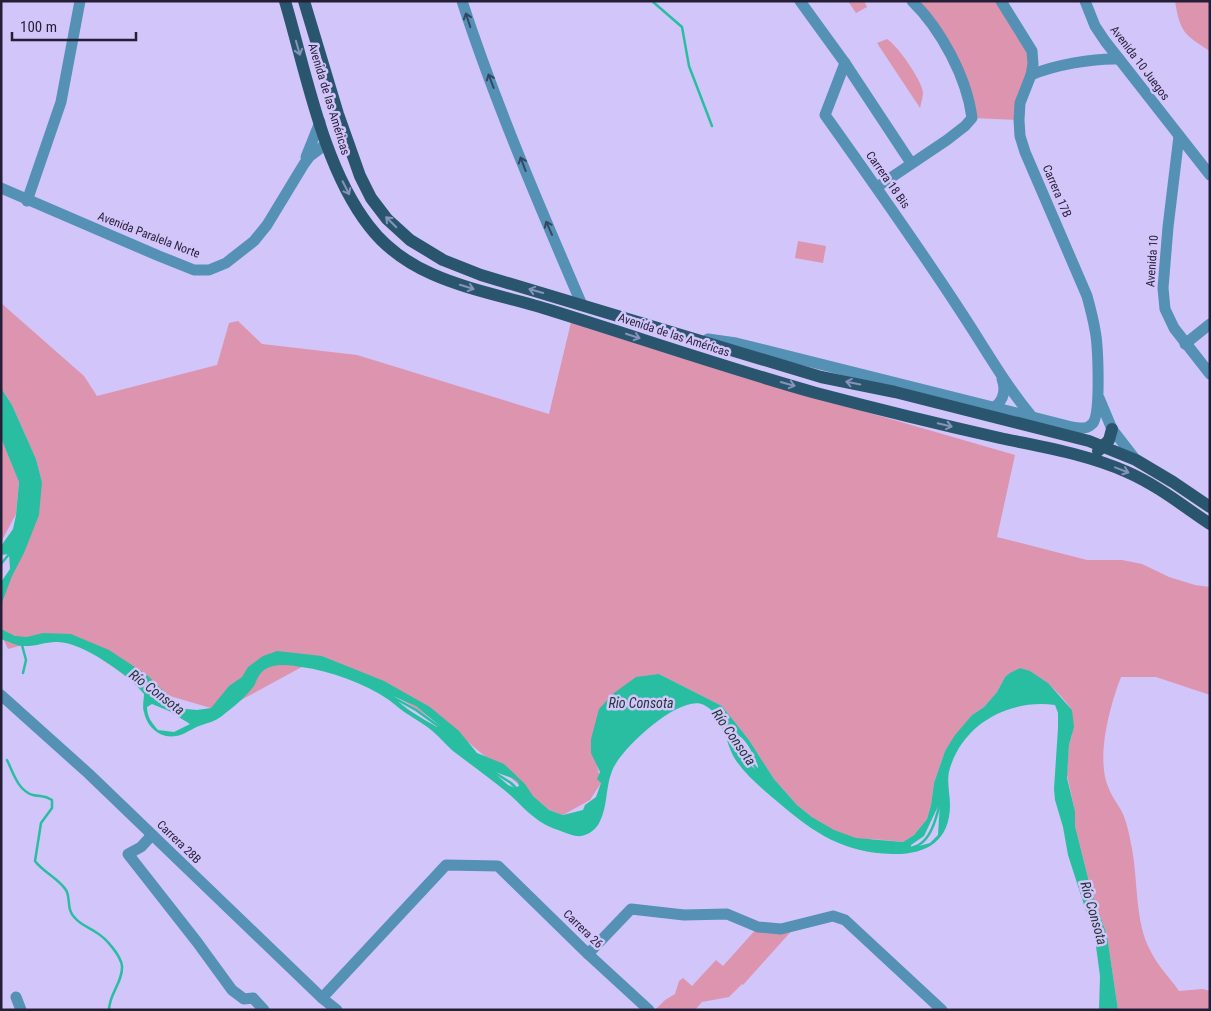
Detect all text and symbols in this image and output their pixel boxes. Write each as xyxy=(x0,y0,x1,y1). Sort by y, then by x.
scale bar xyxy=(12,10,136,42)
one-way arrow xyxy=(463,13,472,28)
text: 100 m xyxy=(20,18,57,36)
street label: Avenida 10 Juegos xyxy=(1107,23,1173,103)
one-way arrow xyxy=(294,40,304,56)
street label: Avenida de las Américas xyxy=(305,41,353,157)
one-way arrow xyxy=(485,74,495,89)
street label: Carrera 18 Bis xyxy=(863,149,913,211)
one-way arrow xyxy=(518,157,527,172)
street label: Carrera 17B xyxy=(1040,163,1074,219)
one-way arrow xyxy=(342,180,351,195)
street label: Avenida Paralela Norte xyxy=(96,209,202,261)
one-way arrow xyxy=(385,216,397,228)
one-way arrow xyxy=(543,221,553,236)
street label: Avenida 10 xyxy=(1143,234,1161,288)
one-way arrow xyxy=(459,283,475,293)
one-way arrow xyxy=(528,286,544,296)
street label: Avenida de las Américas xyxy=(617,310,731,360)
one-way arrow xyxy=(624,332,640,342)
one-way arrow xyxy=(845,378,861,388)
one-way arrow xyxy=(779,380,795,390)
one-way arrow xyxy=(937,421,953,430)
one-way arrow xyxy=(1114,466,1129,475)
water label: Río Consota xyxy=(126,666,188,718)
water label: Rio Consota xyxy=(609,695,673,711)
water label: Río Consota xyxy=(709,706,759,768)
street label: Carrera 28B xyxy=(154,818,204,866)
water label: Río Consota xyxy=(1077,880,1111,946)
street label: Carrera 26 xyxy=(560,907,606,951)

